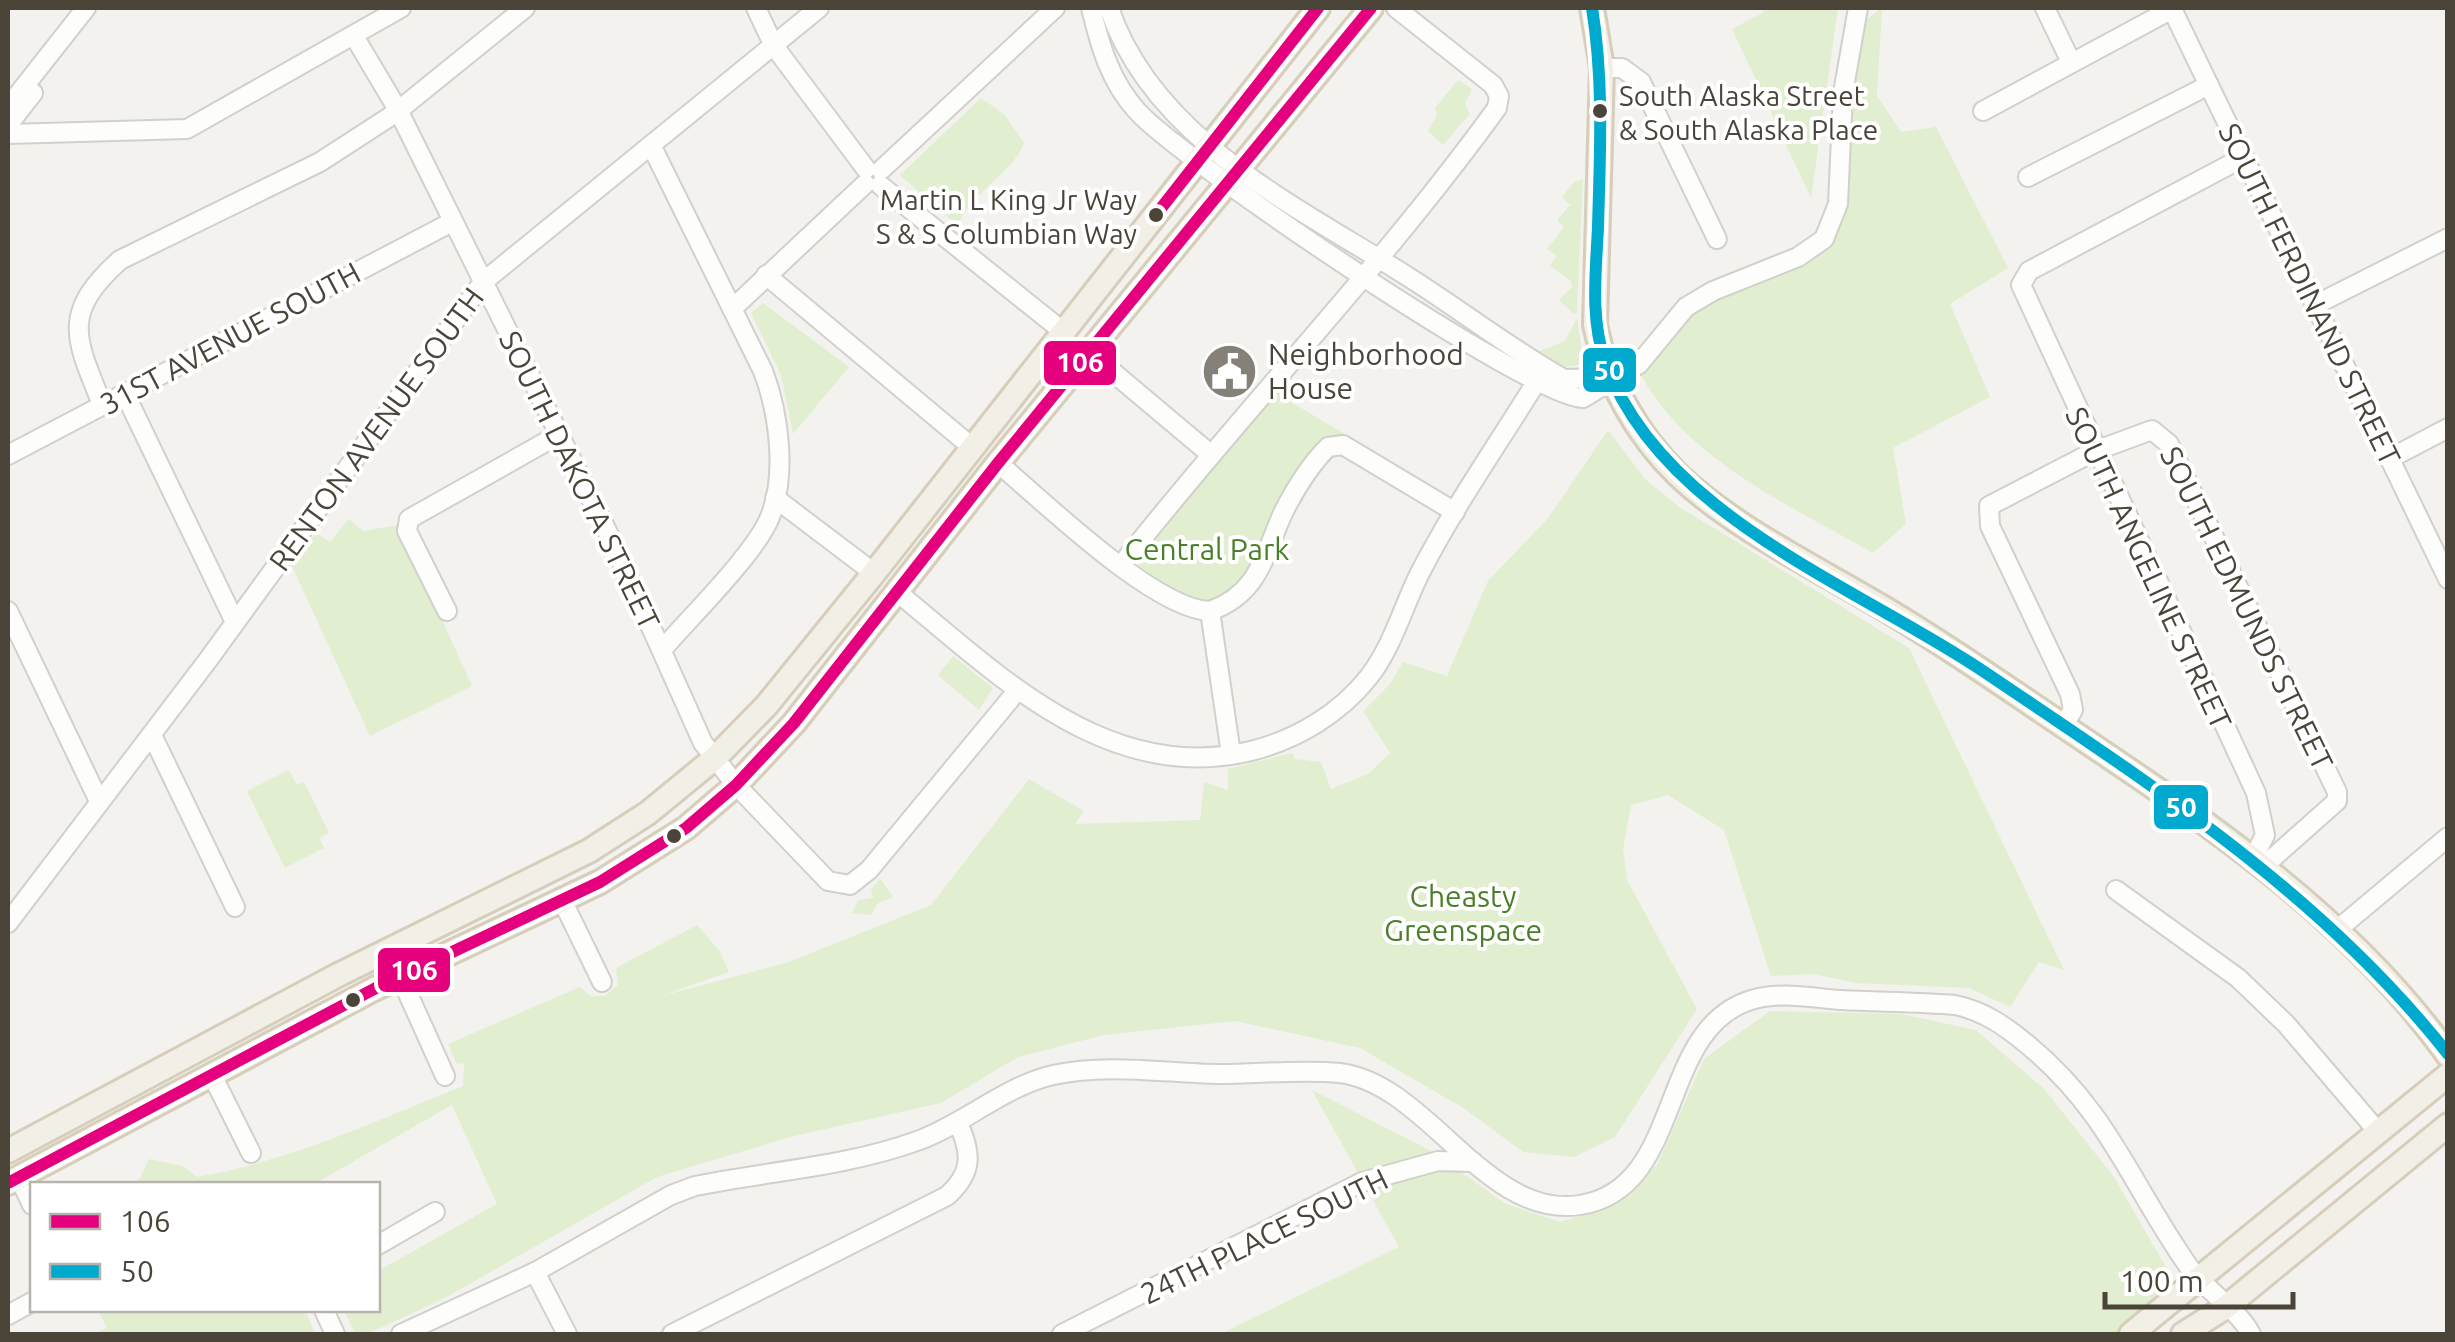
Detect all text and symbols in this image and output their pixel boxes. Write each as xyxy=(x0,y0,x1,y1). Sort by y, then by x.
place label: South Alaska Street & South Alaska Place xyxy=(1619,80,1878,145)
marker: South Alaska Street & South Alaska Place xyxy=(1590,101,1610,121)
street label: SOUTH FERDINAND STREET xyxy=(2212,118,2408,471)
place label: Martin L King Jr Way S & S Columbian Way xyxy=(876,184,1137,249)
marker: Martin L King Jr Way S & S Columbian Way xyxy=(1146,205,1166,225)
street label: 31ST AVENUE SOUTH xyxy=(94,255,366,421)
street label: RENTON AVENUE SOUTH xyxy=(262,281,490,577)
street label: SOUTH DAKOTA STREET xyxy=(493,325,667,635)
place label: Neighborhood House xyxy=(1268,337,1464,405)
line badge: 106 xyxy=(1042,339,1118,387)
public building icon: Neighborhood House xyxy=(1199,341,1259,401)
text: 106 xyxy=(1056,346,1104,377)
line badge: 50 xyxy=(1581,346,1638,394)
text: 50 xyxy=(1593,354,1625,385)
street label: SOUTH ANGELINE STREET xyxy=(2059,402,2239,735)
street label: SOUTH EDMUNDS STREET xyxy=(2154,441,2340,775)
park label: Central Park xyxy=(1125,532,1289,566)
line badge: 50 xyxy=(2152,783,2210,831)
text: 50 xyxy=(2165,791,2197,822)
unlabelled marker xyxy=(664,826,684,846)
park label: Cheasty Greenspace xyxy=(1384,879,1542,947)
line badge: 106 xyxy=(376,946,452,994)
text: 106 xyxy=(390,954,438,985)
unlabelled marker xyxy=(343,990,363,1010)
street label: 24TH PLACE SOUTH xyxy=(1135,1161,1393,1311)
legend xyxy=(30,1182,380,1312)
text: 106 xyxy=(120,1204,171,1238)
scale bar xyxy=(2105,1247,2292,1309)
text: 50 xyxy=(120,1254,154,1288)
text: 100 m xyxy=(2120,1264,2204,1298)

